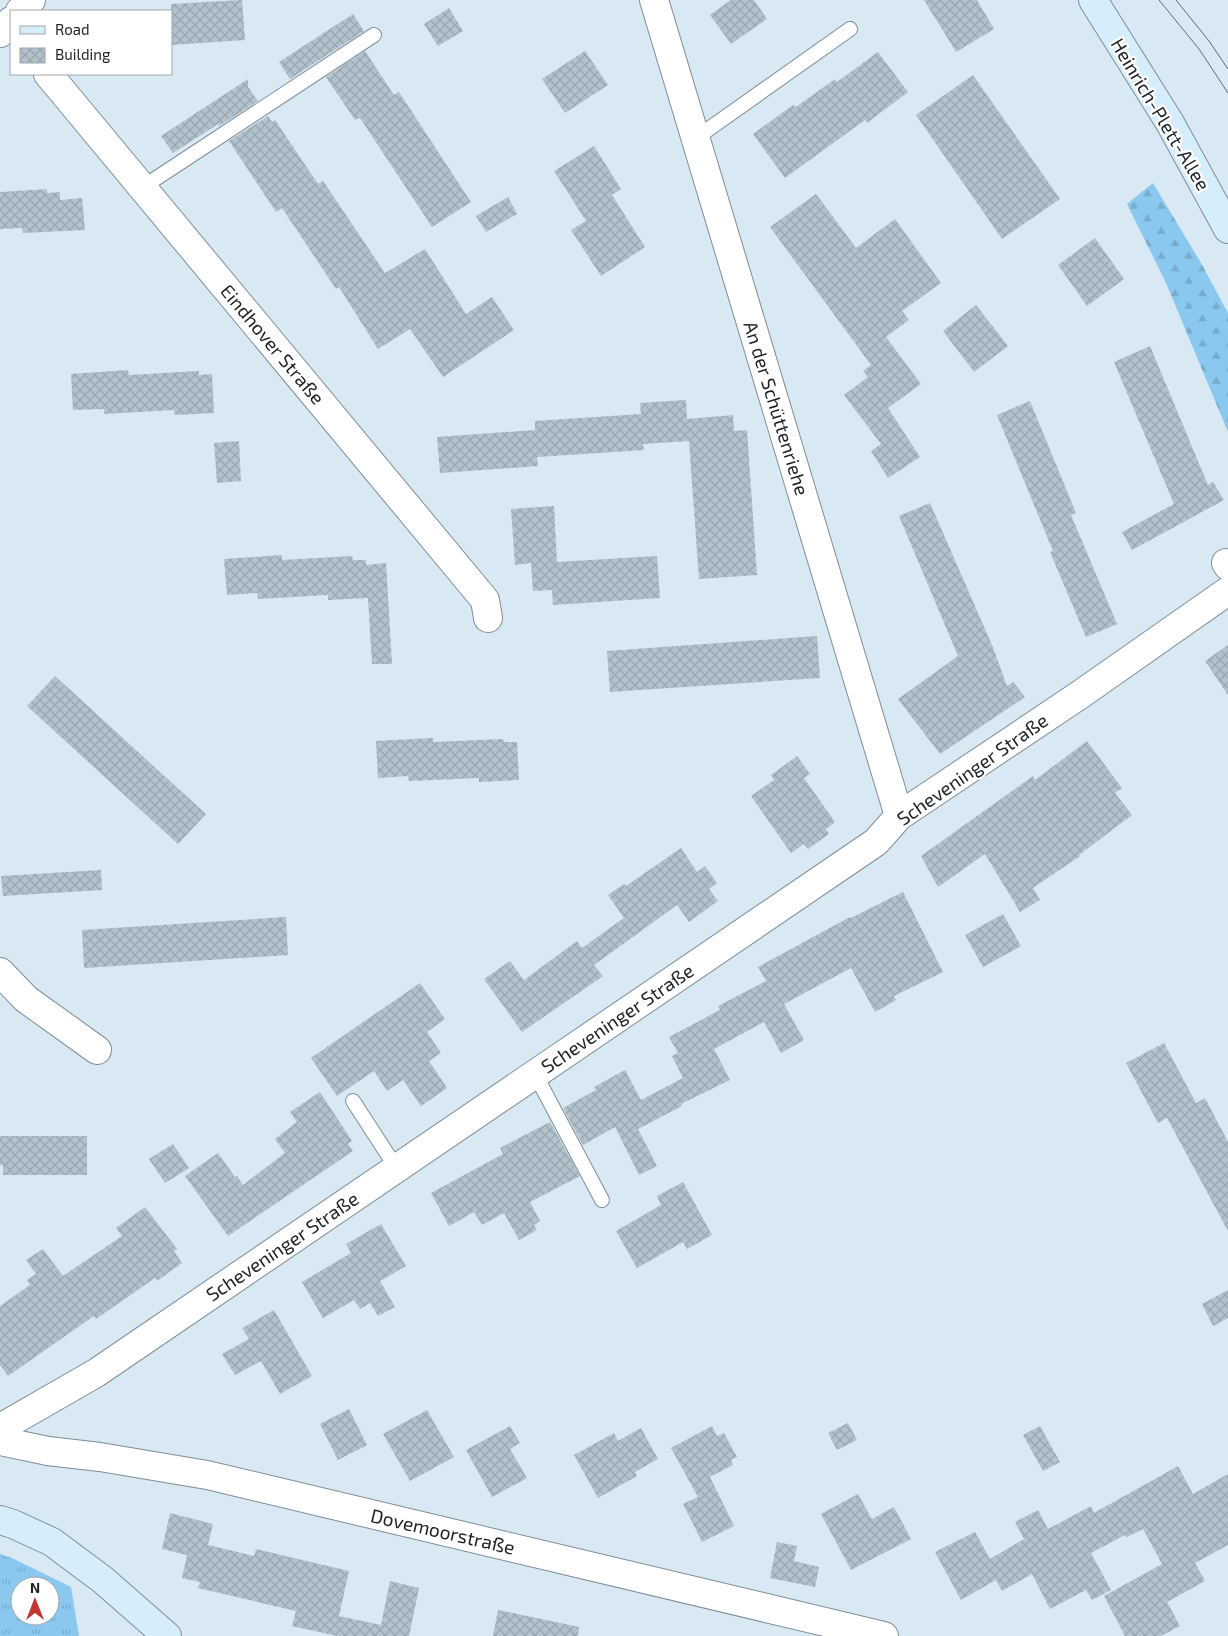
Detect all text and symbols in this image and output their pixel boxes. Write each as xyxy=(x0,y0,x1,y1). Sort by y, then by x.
legend xyxy=(10,10,172,75)
text: Road xyxy=(55,20,90,38)
street label: Heinrich-Plett-Allee xyxy=(1106,34,1216,194)
text: Building xyxy=(55,45,111,63)
street label: Eindhover Straße xyxy=(216,279,330,409)
street label: An der Schüttenriehe xyxy=(740,318,814,498)
street label: Scheveninger Straße xyxy=(892,708,1052,830)
street label: Scheveninger Straße xyxy=(536,958,698,1078)
street label: Scheveninger Straße xyxy=(201,1186,363,1306)
street label: Dovemoorstraße xyxy=(369,1503,517,1559)
north arrow xyxy=(10,1576,60,1626)
text: N xyxy=(30,1579,40,1596)

